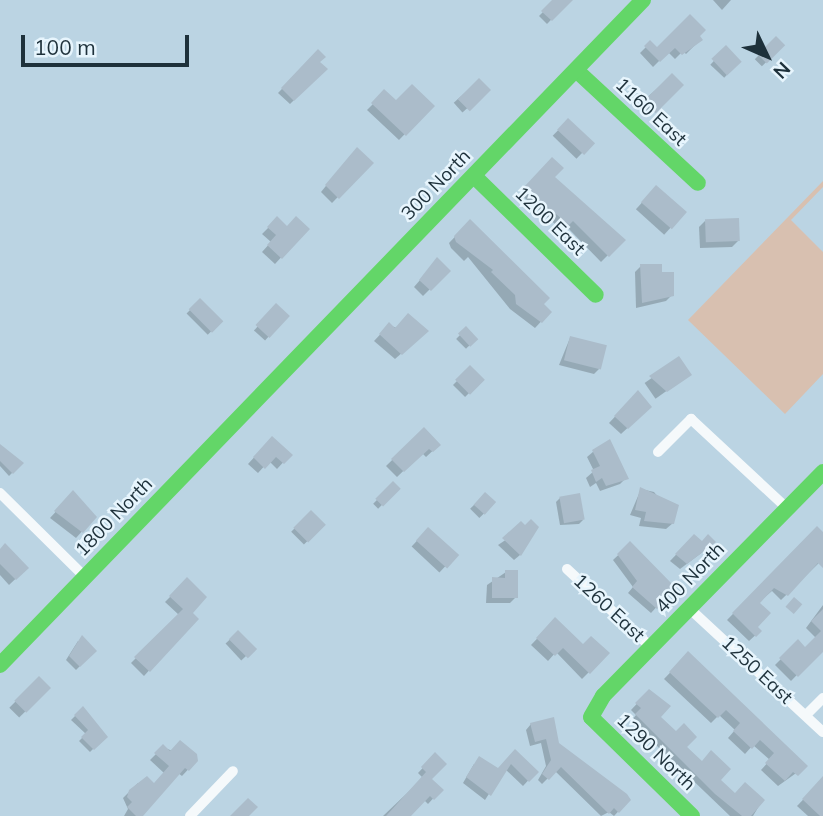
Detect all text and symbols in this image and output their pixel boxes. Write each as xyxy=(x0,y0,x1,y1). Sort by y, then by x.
scale bar xyxy=(24,21,192,65)
north arrow xyxy=(732,21,802,91)
text: 100 m xyxy=(34,34,96,60)
text: N xyxy=(768,57,796,84)
street label: 1160 East xyxy=(611,73,691,151)
street label: 300 North xyxy=(397,145,475,225)
street label: 1200 East xyxy=(510,182,590,260)
street label: 1800 North xyxy=(71,473,157,561)
street label: 400 North xyxy=(651,538,729,618)
street label: 1260 East xyxy=(569,569,649,647)
street label: 1250 East xyxy=(717,631,797,709)
street label: 1290 North xyxy=(612,709,700,795)

